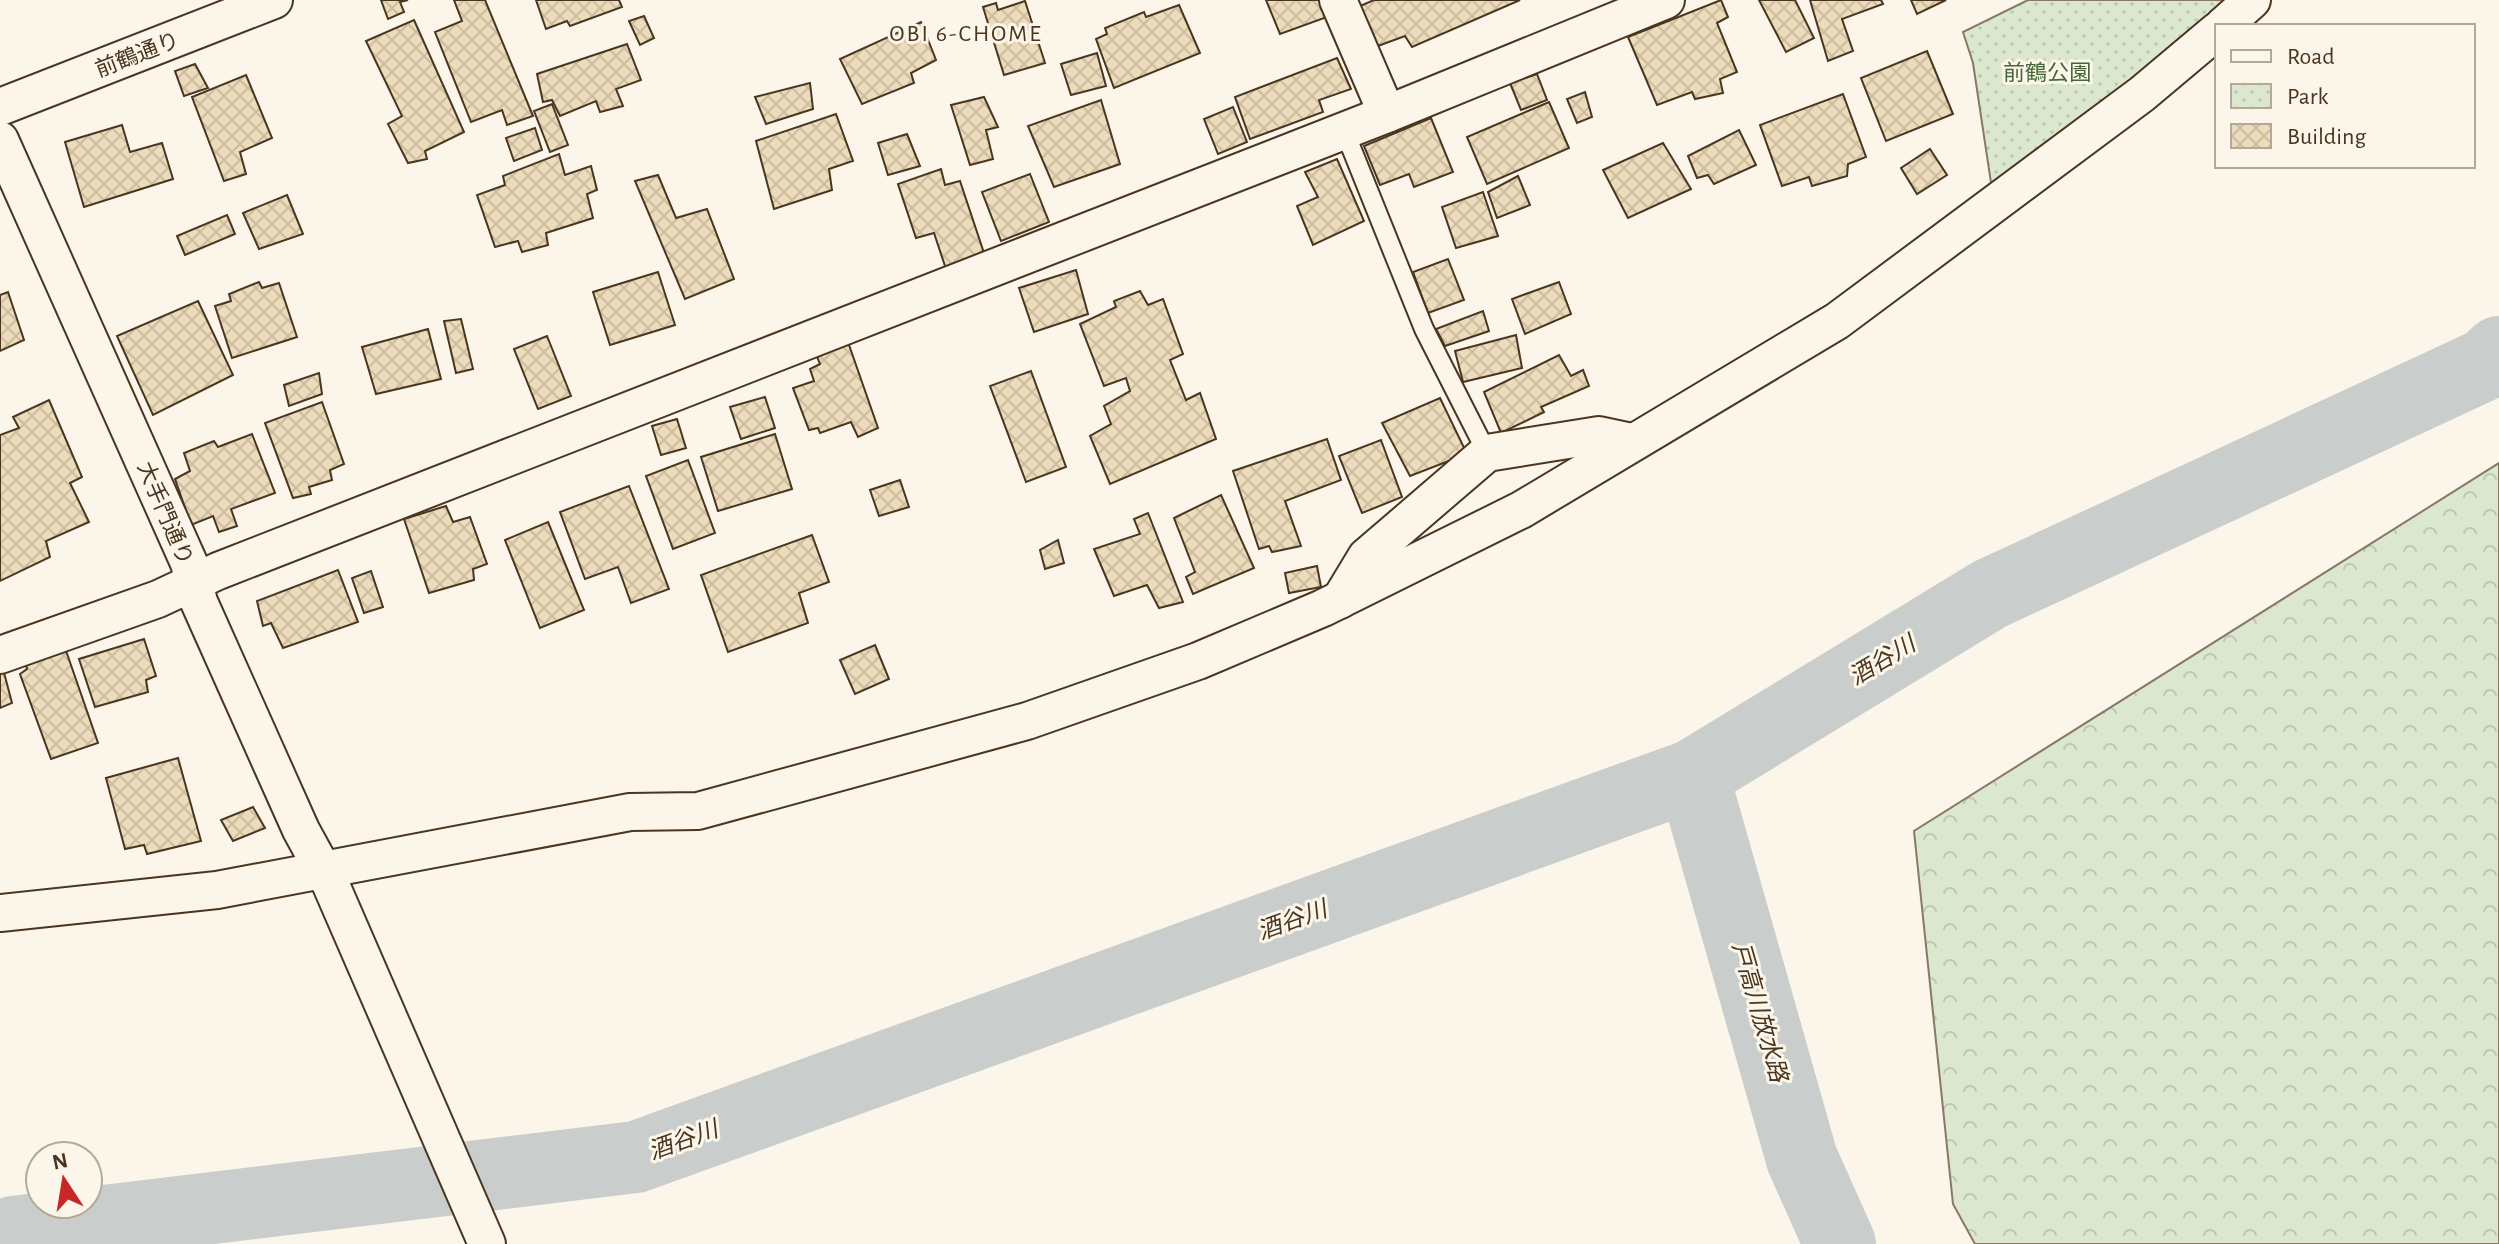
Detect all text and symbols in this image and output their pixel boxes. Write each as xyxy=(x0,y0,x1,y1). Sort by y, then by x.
district label: OBI 6-CHOME xyxy=(889,22,1043,46)
legend xyxy=(2215,24,2475,168)
street label: 前鶴通り xyxy=(92,28,182,81)
text: Road xyxy=(2287,45,2335,69)
park label: 前鶴公園 xyxy=(2003,61,2091,84)
text: Park xyxy=(2287,85,2328,109)
text: Building xyxy=(2287,125,2366,149)
street label: 大手門通り xyxy=(133,458,198,568)
water label: 酒谷川 xyxy=(1845,630,1922,690)
water label: 酒谷川 xyxy=(1254,895,1333,945)
water label: 戸高川放水路 xyxy=(1728,939,1793,1087)
water label: 酒谷川 xyxy=(645,1115,724,1165)
north arrow xyxy=(24,1140,104,1220)
text: N xyxy=(50,1149,70,1174)

